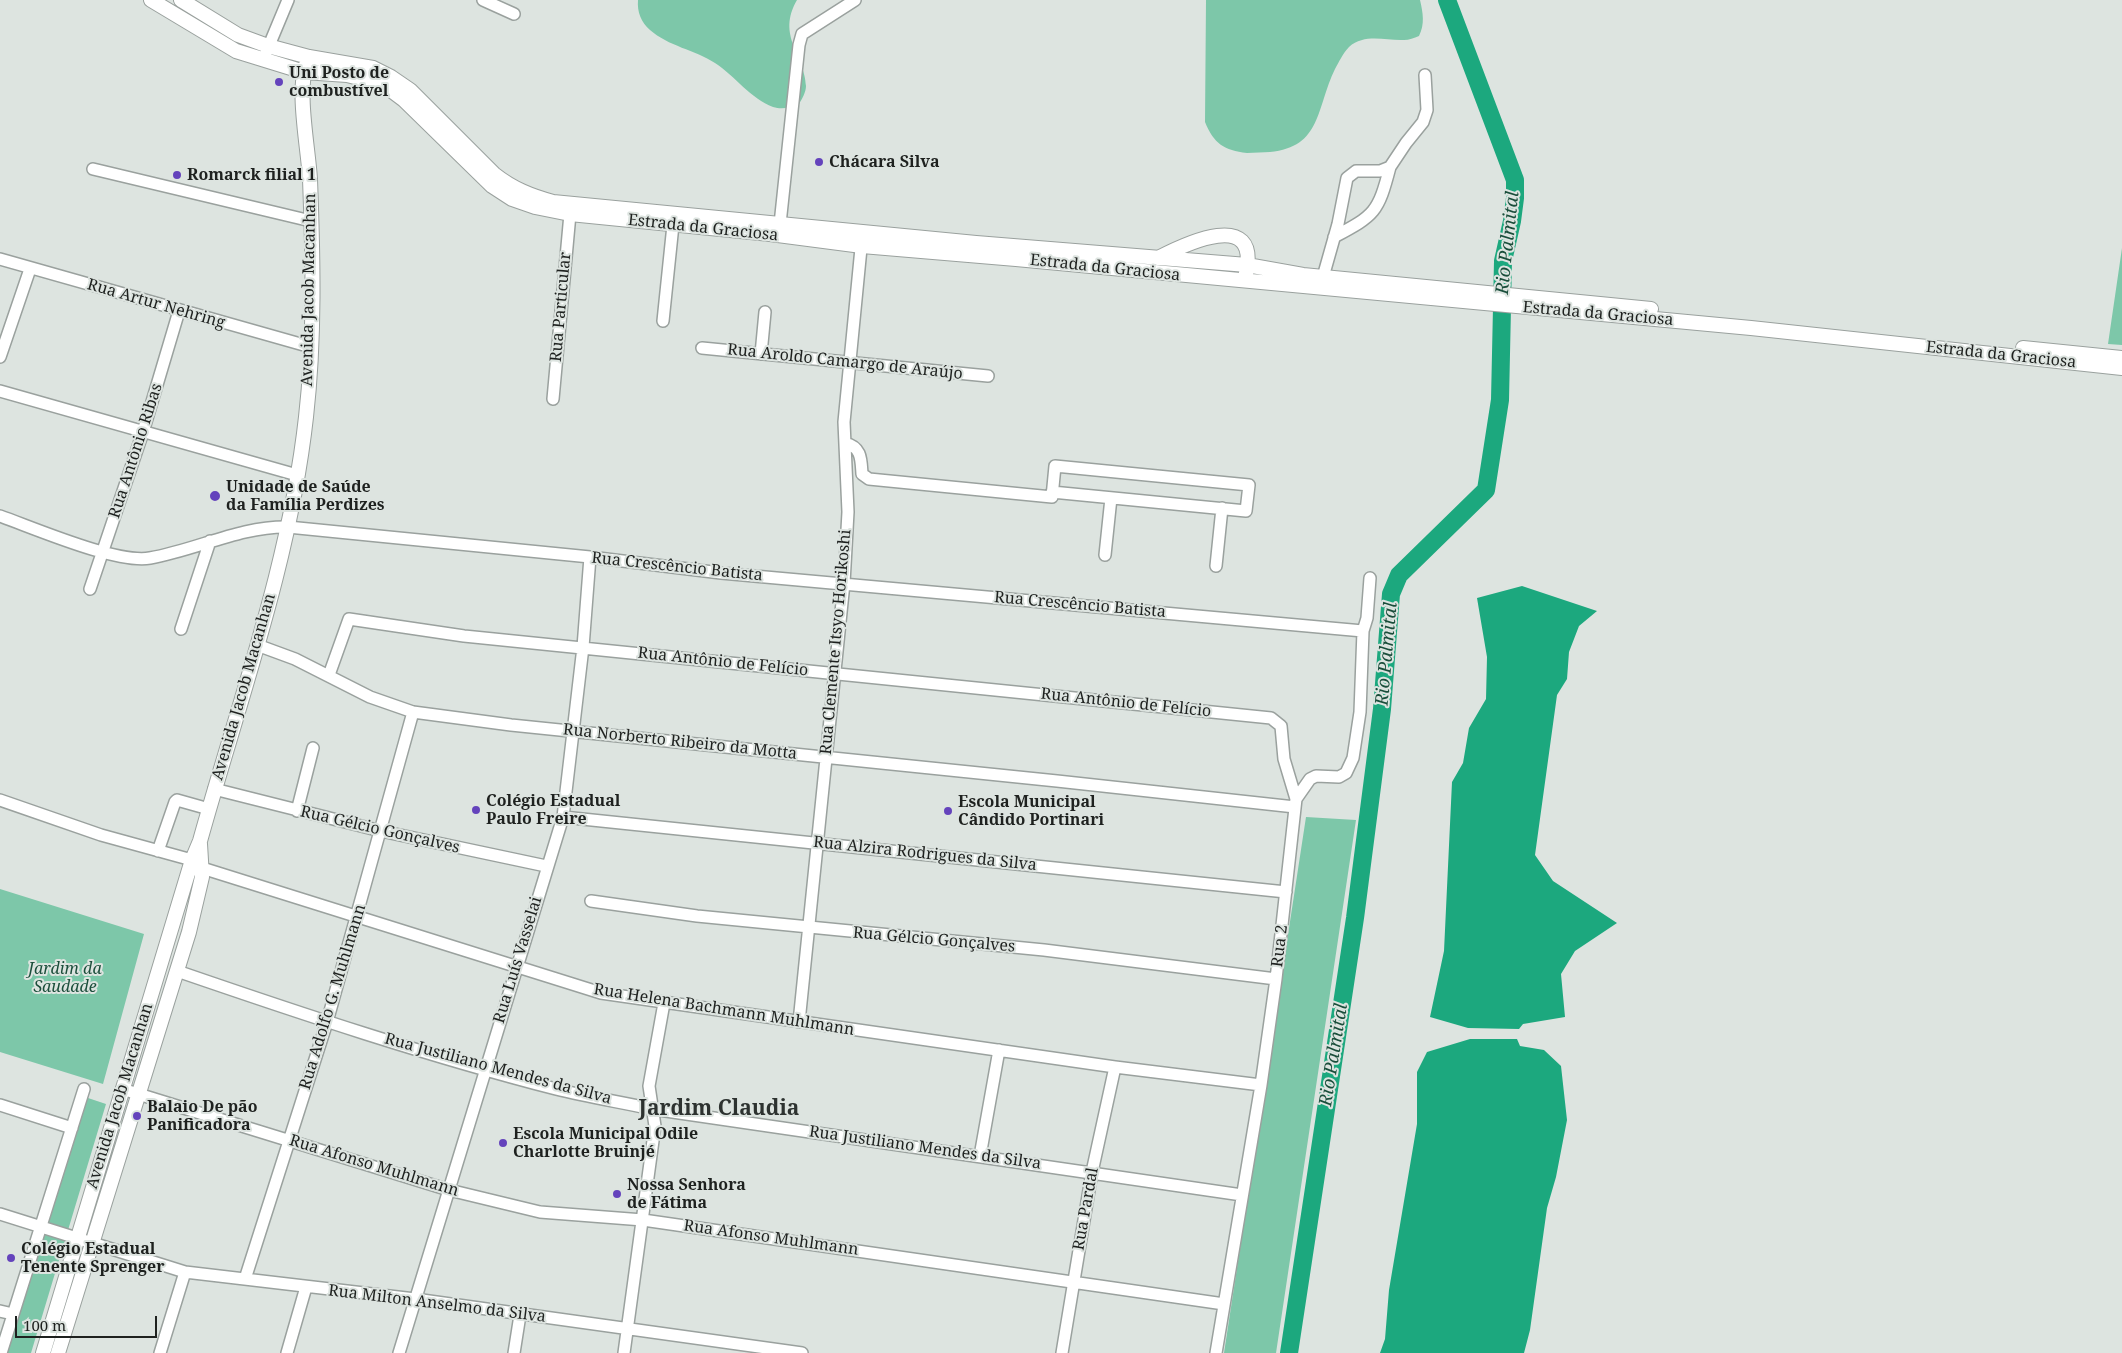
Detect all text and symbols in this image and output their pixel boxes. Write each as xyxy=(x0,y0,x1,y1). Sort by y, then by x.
place label: Uni Posto de combustível xyxy=(289,63,389,101)
marker: Uni Posto de combustível xyxy=(273,76,285,88)
place label: Chácara Silva xyxy=(829,152,940,172)
marker: Chácara Silva xyxy=(813,156,825,168)
place label: Romarck filial 1 xyxy=(187,165,316,185)
marker: Romarck filial 1 xyxy=(171,169,183,181)
water label: Rio Palmital xyxy=(1492,190,1524,296)
street label: Avenida Jacob Macanhan xyxy=(298,193,320,387)
street label: Estrada da Graciosa xyxy=(627,211,779,245)
street label: Rua Particular xyxy=(547,251,575,363)
street label: Estrada da Graciosa xyxy=(1029,251,1181,285)
street label: Rua Artur Nehring xyxy=(85,275,227,333)
street label: Estrada da Graciosa xyxy=(1522,298,1674,330)
street label: Estrada da Graciosa xyxy=(1925,338,2077,372)
street label: Rua Aroldo Camargo de Araújo xyxy=(726,340,964,384)
street label: Rua Antônio Ribas xyxy=(105,381,167,521)
place label: Unidade de Saúde da Família Perdizes xyxy=(226,477,385,515)
marker: Unidade de Saúde da Família Perdizes xyxy=(208,489,222,503)
street label: Rua Clemente Itsyo Horikoshi xyxy=(817,529,855,755)
street label: Rua Crescêncio Batista xyxy=(590,548,764,586)
street label: Rua Crescêncio Batista xyxy=(993,588,1167,622)
street label: Avenida Jacob Macanhan xyxy=(208,592,280,782)
water label: Rio Palmital xyxy=(1372,601,1402,707)
street label: Rua Antônio de Felício xyxy=(637,643,809,681)
street label: Rua Antônio de Felício xyxy=(1040,684,1212,722)
street label: Rua Norberto Ribeiro da Motta xyxy=(562,720,798,764)
place label: Colégio Estadual Paulo Freire xyxy=(486,791,620,829)
place label: Escola Municipal Cândido Portinari xyxy=(958,792,1104,830)
street label: Rua Gélcio Gonçalves xyxy=(298,802,462,858)
marker: Colégio Estadual Paulo Freire xyxy=(470,804,482,816)
marker: Escola Municipal Cândido Portinari xyxy=(942,805,954,817)
street label: Rua Alzira Rodrigues da Silva xyxy=(812,833,1038,875)
street label: Rua Luís Vasselai xyxy=(490,894,546,1026)
street label: Rua Adolfo G. Muhlmann xyxy=(296,902,370,1092)
street label: Rua Gélcio Gonçalves xyxy=(852,923,1016,957)
street label: Rua 2 xyxy=(1268,924,1292,968)
park label: Jardim da Saudade xyxy=(28,959,102,997)
street label: Rua Helena Bachmann Muhlmann xyxy=(592,980,856,1040)
street label: Avenida Jacob Macanhan xyxy=(83,1001,157,1191)
water label: Rio Palmital xyxy=(1315,1002,1353,1108)
street label: Rua Justiliano Mendes da Silva xyxy=(382,1029,614,1109)
district label: Jardim Claudia xyxy=(639,1096,799,1122)
place label: Balaio De pão Panificadora xyxy=(147,1097,258,1135)
marker: Balaio De pão Panificadora xyxy=(131,1110,143,1122)
street label: Rua Justiliano Mendes da Silva xyxy=(808,1122,1042,1174)
place label: Escola Municipal Odile Charlotte Bruinjé xyxy=(513,1124,698,1162)
street label: Rua Afonso Muhlmann xyxy=(287,1131,461,1201)
marker: Escola Municipal Odile Charlotte Bruinjé xyxy=(497,1137,509,1149)
street label: Rua Pardal xyxy=(1069,1166,1103,1252)
place label: Nossa Senhora de Fátima xyxy=(627,1175,746,1213)
marker: Nossa Senhora de Fátima xyxy=(611,1188,623,1200)
street label: Rua Afonso Muhlmann xyxy=(682,1216,860,1260)
place label: Colégio Estadual Tenente Sprenger xyxy=(21,1239,165,1277)
marker: Colégio Estadual Tenente Sprenger xyxy=(5,1252,17,1264)
street label: Rua Milton Anselmo da Silva xyxy=(327,1281,547,1327)
scale bar xyxy=(18,1306,160,1338)
text: 100 m xyxy=(23,1315,66,1335)

